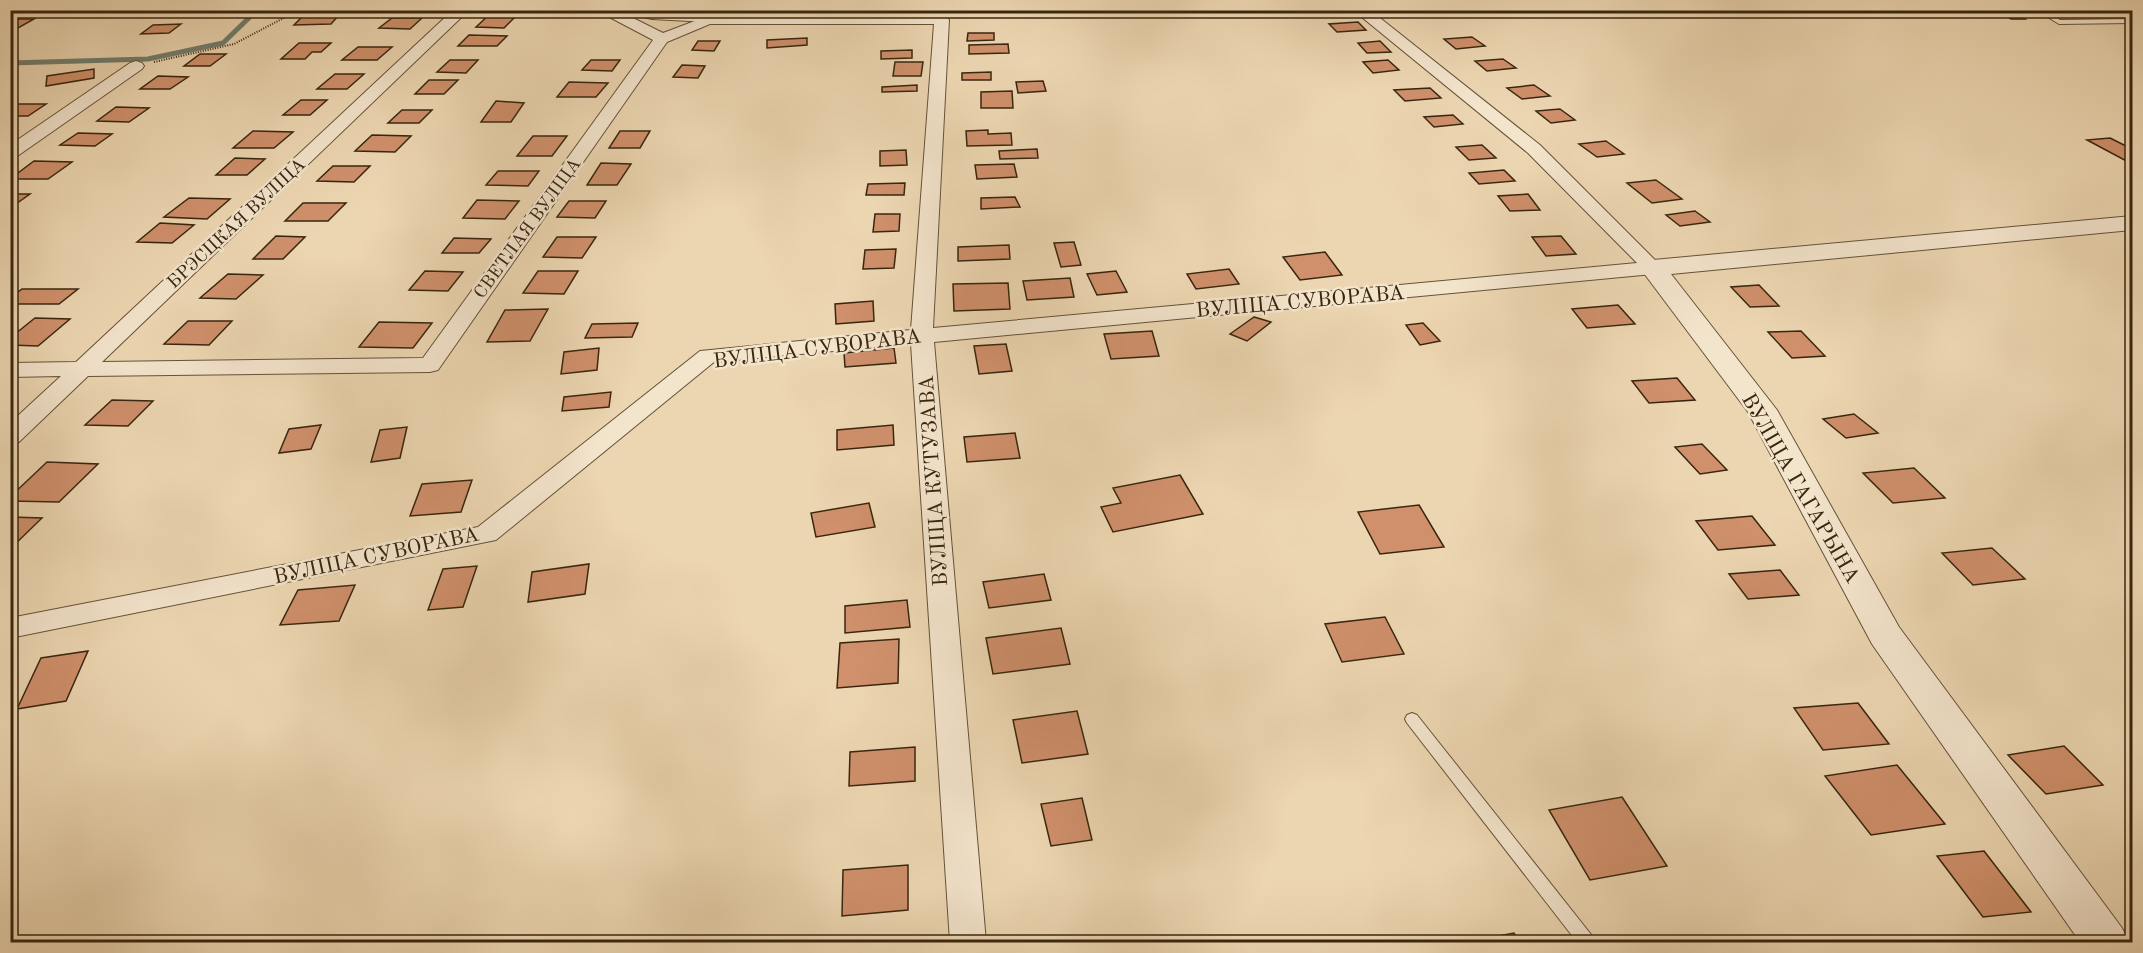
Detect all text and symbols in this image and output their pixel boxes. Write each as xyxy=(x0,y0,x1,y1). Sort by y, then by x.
street label: БРЭСЦКАЯ ВУЛІЦА xyxy=(164,155,309,292)
street label: СВЕТЛАЯ ВУЛІЦА xyxy=(471,155,585,302)
street label: ВУЛІЦА СУВОРАВА xyxy=(1195,283,1405,322)
street label: ВУЛІЦА СУВОРАВА xyxy=(712,326,922,373)
street label: ВУЛІЦА КУТУЗАВА xyxy=(917,375,952,587)
street label: ВУЛІЦА ГАГАРЫНА xyxy=(1737,390,1863,587)
street label: ВУЛІЦА СУВОРАВА xyxy=(272,524,481,589)

